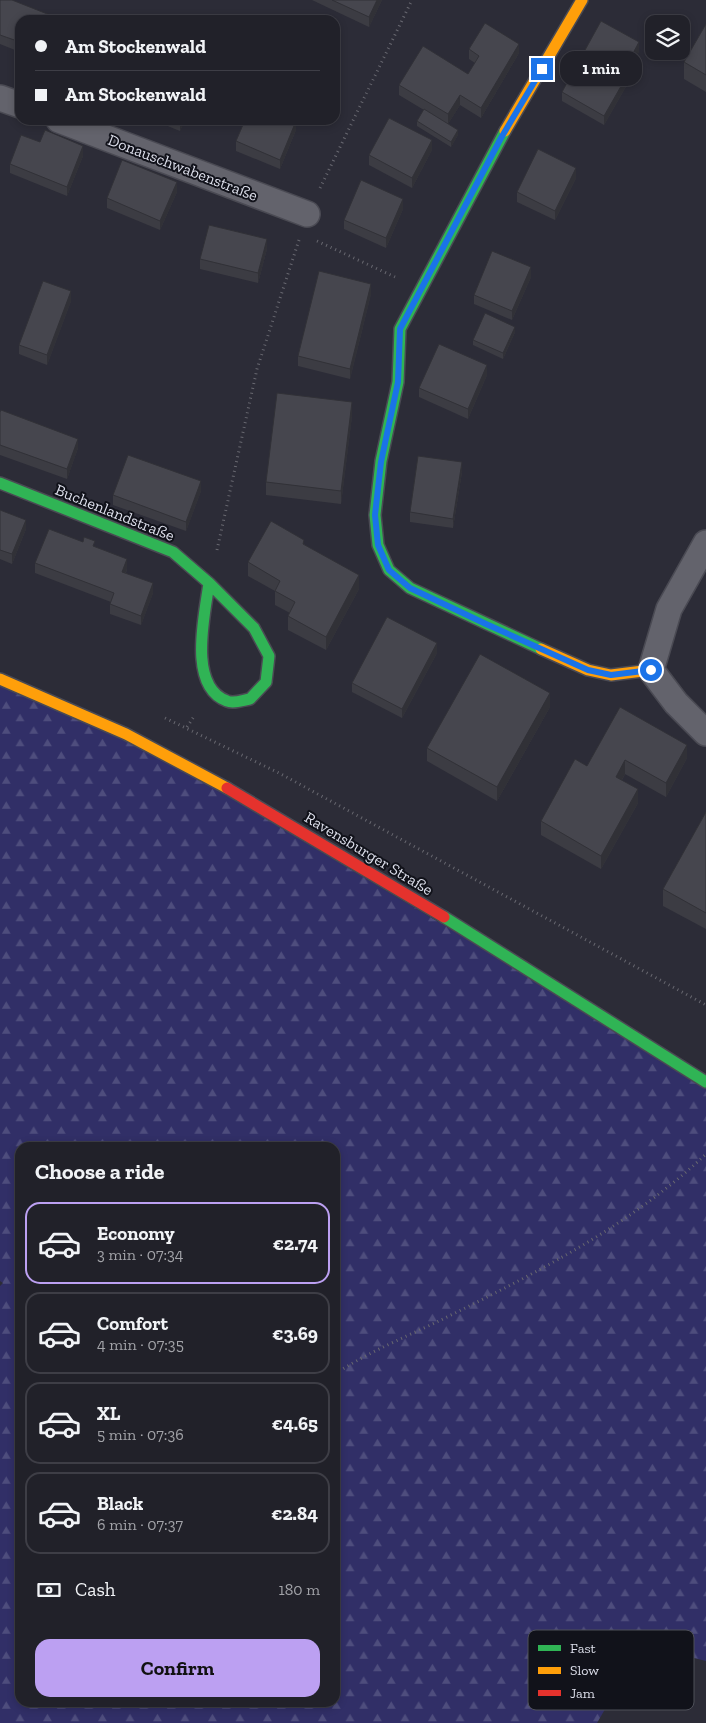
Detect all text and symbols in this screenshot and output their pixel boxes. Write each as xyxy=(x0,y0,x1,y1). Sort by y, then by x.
map controls xyxy=(645,15,690,60)
button: layers xyxy=(645,15,690,60)
text: Am Stockenwald xyxy=(65,35,206,58)
callout: 1 min xyxy=(560,52,642,86)
route end xyxy=(531,58,553,80)
text: 1 min xyxy=(582,59,620,78)
text: Am Stockenwald xyxy=(65,83,206,106)
street label: Donauschwabenstraße xyxy=(105,130,260,205)
street label: Buchenlandstraße xyxy=(52,480,177,545)
route start xyxy=(640,659,662,681)
street label: Ravensburger Straße xyxy=(301,808,436,899)
text: Choose a ride xyxy=(35,1158,165,1185)
icon: car xyxy=(37,1221,82,1266)
text: Economy xyxy=(97,1222,175,1245)
text: €2.74 xyxy=(273,1232,318,1255)
text: 3 min · 07:34 xyxy=(97,1245,183,1264)
icon: car xyxy=(37,1311,82,1356)
text: Comfort xyxy=(97,1312,168,1335)
text: €3.69 xyxy=(272,1322,318,1345)
text: 4 min · 07:35 xyxy=(97,1335,184,1354)
icon: car xyxy=(37,1401,82,1446)
text: XL xyxy=(97,1402,120,1425)
text: €4.65 xyxy=(272,1412,318,1435)
text: 5 min · 07:36 xyxy=(97,1425,184,1444)
icon: car xyxy=(37,1491,82,1536)
text: Black xyxy=(97,1492,143,1515)
text: €2.84 xyxy=(271,1502,318,1525)
text: 6 min · 07:37 xyxy=(97,1515,183,1534)
icon: cash xyxy=(35,1576,63,1604)
text: Cash xyxy=(75,1578,115,1601)
text: 180 m xyxy=(279,1580,320,1599)
legend xyxy=(528,1630,694,1710)
button: Confirm xyxy=(35,1639,320,1697)
text: Fast xyxy=(570,1640,597,1657)
text: Slow xyxy=(570,1662,599,1679)
text: Jam xyxy=(570,1685,595,1702)

